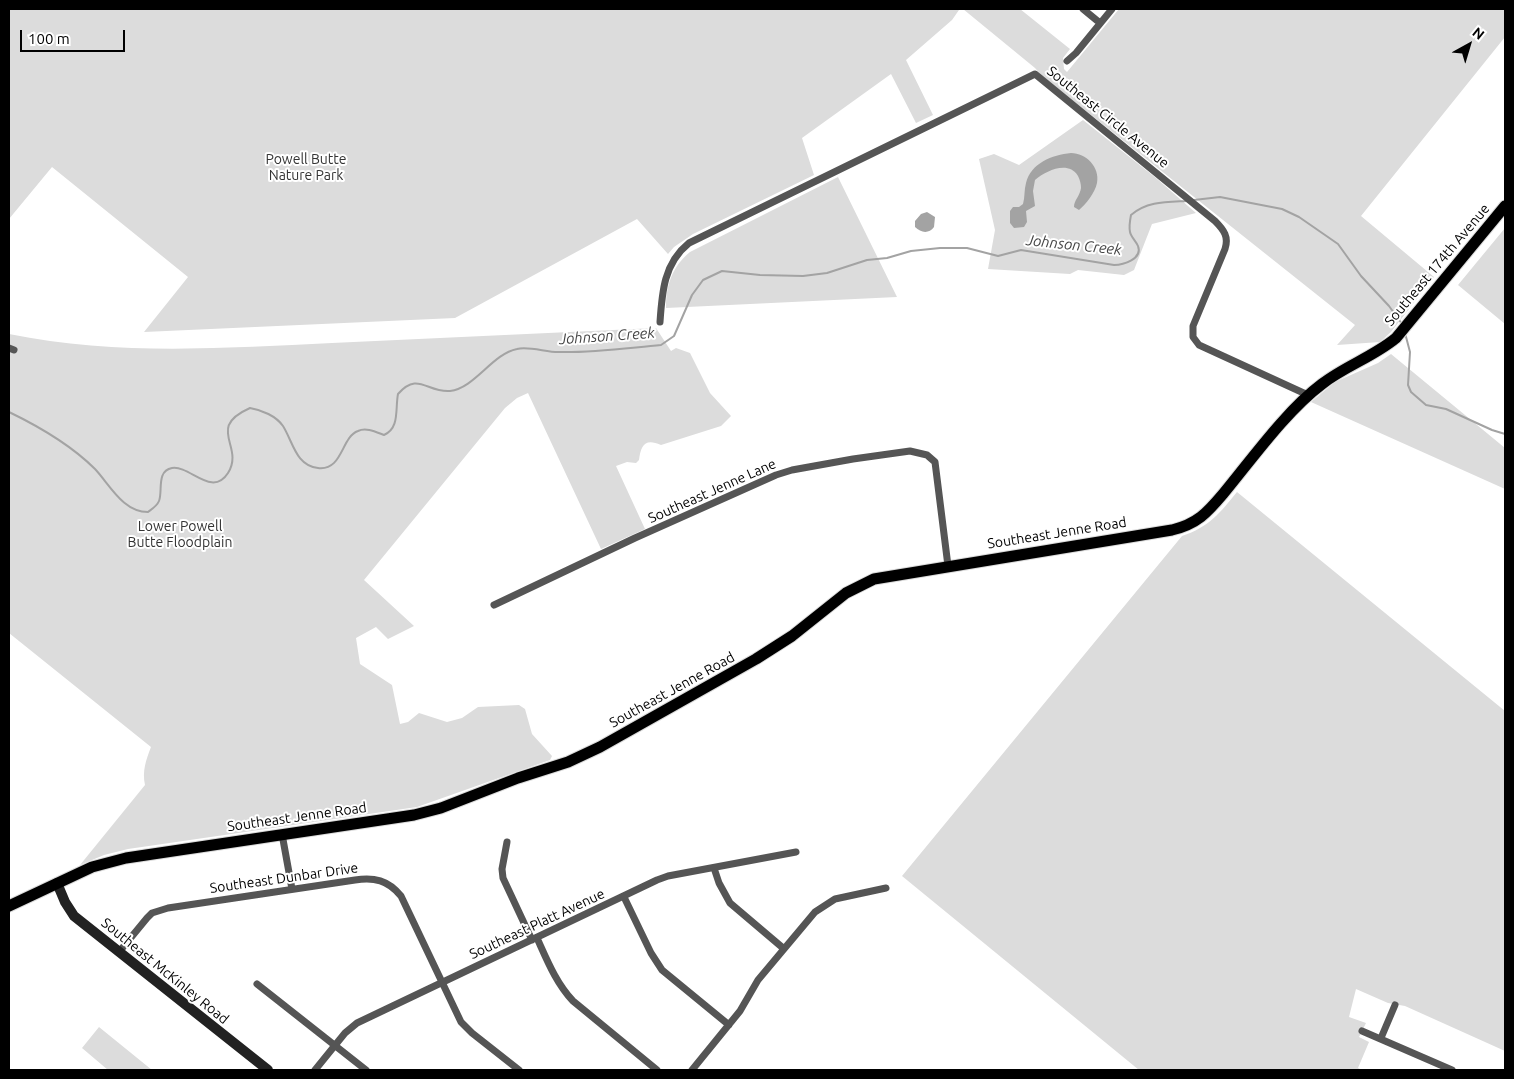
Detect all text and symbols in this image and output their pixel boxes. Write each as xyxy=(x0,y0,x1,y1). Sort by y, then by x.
scale bar xyxy=(22,20,128,52)
north arrow xyxy=(1444,20,1494,70)
text: N xyxy=(1469,24,1488,43)
text: 100 m xyxy=(28,30,70,47)
street label: Southeast Circle Avenue xyxy=(1044,63,1172,171)
park label: Powell Butte Nature Park xyxy=(265,151,347,184)
street label: Southeast 174th Avenue xyxy=(1381,201,1493,329)
water label: Johnson Creek xyxy=(1025,231,1123,259)
water label: Johnson Creek xyxy=(558,324,656,348)
street label: Southeast Jenne Lane xyxy=(645,455,779,527)
street label: Southeast Jenne Road xyxy=(986,514,1128,552)
park label: Lower Powell Butte Floodplain xyxy=(128,518,232,550)
street label: Southeast Jenne Road xyxy=(606,649,738,731)
street label: Southeast Jenne Road xyxy=(226,799,368,835)
street label: Southeast Dunbar Drive xyxy=(209,859,359,897)
street label: Southeast Platt Avenue xyxy=(467,885,607,963)
street label: Southeast McKinley Road xyxy=(98,914,232,1028)

